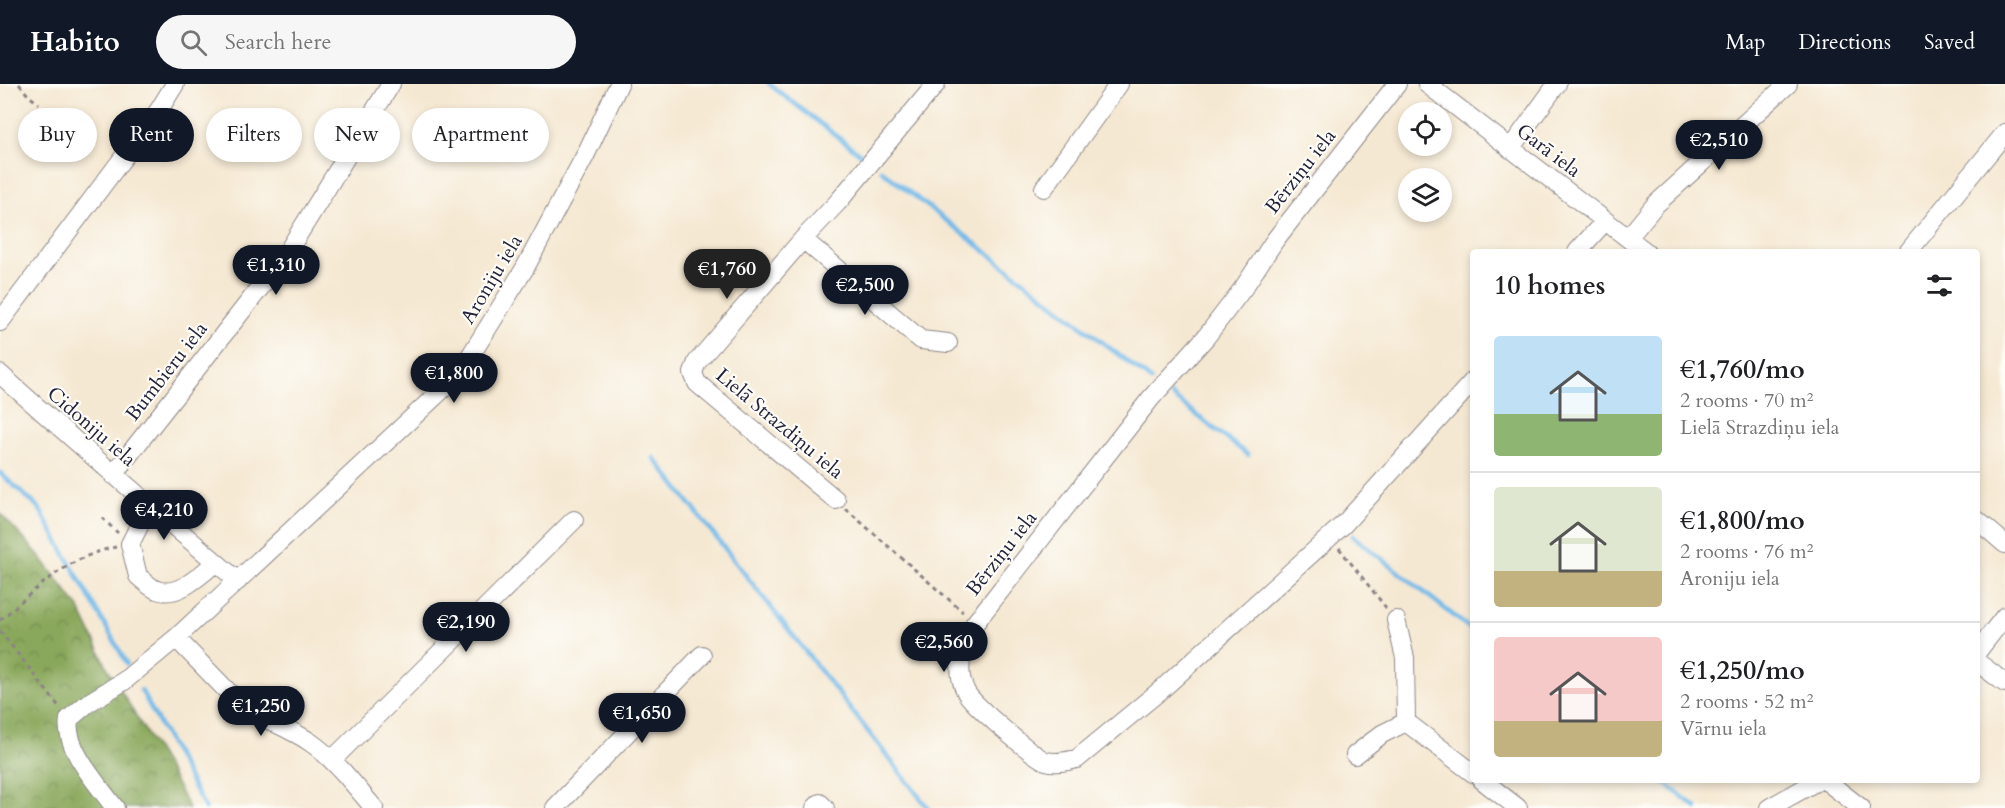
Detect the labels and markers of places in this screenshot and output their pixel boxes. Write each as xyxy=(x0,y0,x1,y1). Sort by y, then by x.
pin: €2,510 xyxy=(1670,120,1768,171)
pin: €1,310 xyxy=(227,245,325,296)
pin: €1,760 xyxy=(678,249,776,300)
pin: €2,500 xyxy=(816,265,914,316)
pin: €1,800 xyxy=(405,353,503,404)
pin: €4,210 xyxy=(115,490,213,541)
pin: €2,190 xyxy=(417,602,515,653)
pin: €2,560 xyxy=(895,622,993,673)
pin: €1,250 xyxy=(212,686,310,737)
pin: €1,650 xyxy=(593,693,691,744)

